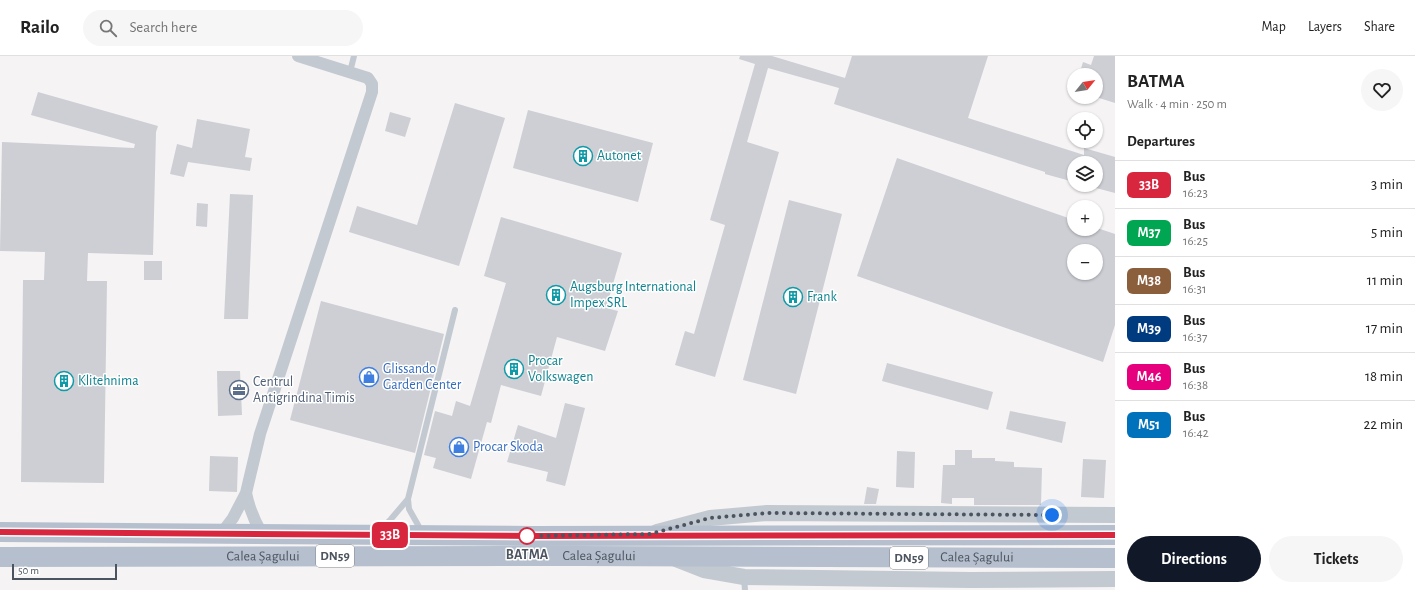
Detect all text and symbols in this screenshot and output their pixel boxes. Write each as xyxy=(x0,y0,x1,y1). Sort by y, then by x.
search box xyxy=(83,10,363,46)
icon: search xyxy=(97,17,119,39)
text: Railo xyxy=(20,18,59,37)
text: Search here xyxy=(129,20,197,35)
text: Map xyxy=(1261,20,1286,34)
text: Layers xyxy=(1308,20,1342,34)
text: Share xyxy=(1364,20,1395,34)
north arrow xyxy=(1067,68,1103,104)
map controls xyxy=(1067,68,1103,280)
button: heart xyxy=(1361,69,1403,111)
text: BATMA xyxy=(1127,72,1185,91)
text: Walk · 4 min · 250 m xyxy=(1127,98,1227,111)
button: locate xyxy=(1067,112,1103,148)
text: Departures xyxy=(1127,134,1195,149)
building icon: Autonet xyxy=(572,145,594,167)
place label: Autonet xyxy=(597,149,642,163)
button: layers xyxy=(1067,156,1103,192)
text: Bus xyxy=(1183,169,1205,184)
text: 3 min xyxy=(1371,177,1403,192)
text: 33B xyxy=(1139,178,1159,192)
text: 16:23 xyxy=(1183,187,1208,200)
button: + xyxy=(1067,200,1103,236)
text: Bus xyxy=(1183,217,1205,232)
text: 5 min xyxy=(1371,225,1403,240)
text: M37 xyxy=(1137,226,1161,240)
text: 16:25 xyxy=(1183,235,1208,248)
button: − xyxy=(1067,244,1103,280)
text: Bus xyxy=(1183,265,1205,280)
text: 11 min xyxy=(1367,273,1403,288)
text: M38 xyxy=(1137,274,1161,288)
place label: Augsburg International Impex SRL xyxy=(570,280,696,310)
text: 16:31 xyxy=(1183,283,1206,296)
building icon: Augsburg International Impex SRL xyxy=(545,284,567,306)
building icon: Frank xyxy=(782,286,804,308)
place label: Frank xyxy=(807,290,837,304)
text: Bus xyxy=(1183,313,1205,328)
text: 17 min xyxy=(1366,321,1403,336)
text: M39 xyxy=(1137,322,1161,336)
text: 16:37 xyxy=(1183,331,1207,344)
place label: Procar Volkswagen xyxy=(528,354,593,384)
building icon: Procar Volkswagen xyxy=(503,358,525,380)
text: Bus xyxy=(1183,361,1205,376)
place label: Glissando Garden Center xyxy=(383,362,462,392)
shop icon: Glissando Garden Center xyxy=(358,366,380,388)
text: 18 min xyxy=(1365,369,1403,384)
building icon: Klitehnima xyxy=(53,370,75,392)
text: M46 xyxy=(1137,370,1161,384)
place label: Klitehnima xyxy=(78,374,139,388)
place label: Centrul Antigrindina Timis xyxy=(253,375,355,405)
office icon: Centrul Antigrindina Timis xyxy=(228,379,250,401)
text: 16:38 xyxy=(1183,379,1208,392)
text: Bus xyxy=(1183,409,1205,424)
text: 22 min xyxy=(1364,417,1403,432)
text: M51 xyxy=(1138,418,1160,432)
text: 16:42 xyxy=(1183,427,1209,440)
shop icon: Procar Skoda xyxy=(448,436,470,458)
place label: Procar Skoda xyxy=(473,440,544,454)
your location xyxy=(1042,505,1062,525)
line badge: 33B xyxy=(367,522,413,548)
marker: BATMA xyxy=(518,527,536,545)
text: 33B xyxy=(380,528,400,542)
button: Directions xyxy=(1127,536,1261,582)
button: Tickets xyxy=(1269,536,1403,582)
road number: DN59 xyxy=(316,545,354,567)
road number: DN59 xyxy=(890,547,928,569)
place label: BATMA xyxy=(506,548,549,562)
street label: Calea Șagului xyxy=(226,549,300,565)
street label: Calea Șagului xyxy=(562,549,636,564)
street label: Calea Șagului xyxy=(940,550,1014,565)
scale bar xyxy=(12,562,117,581)
text: 50 m xyxy=(18,565,39,576)

